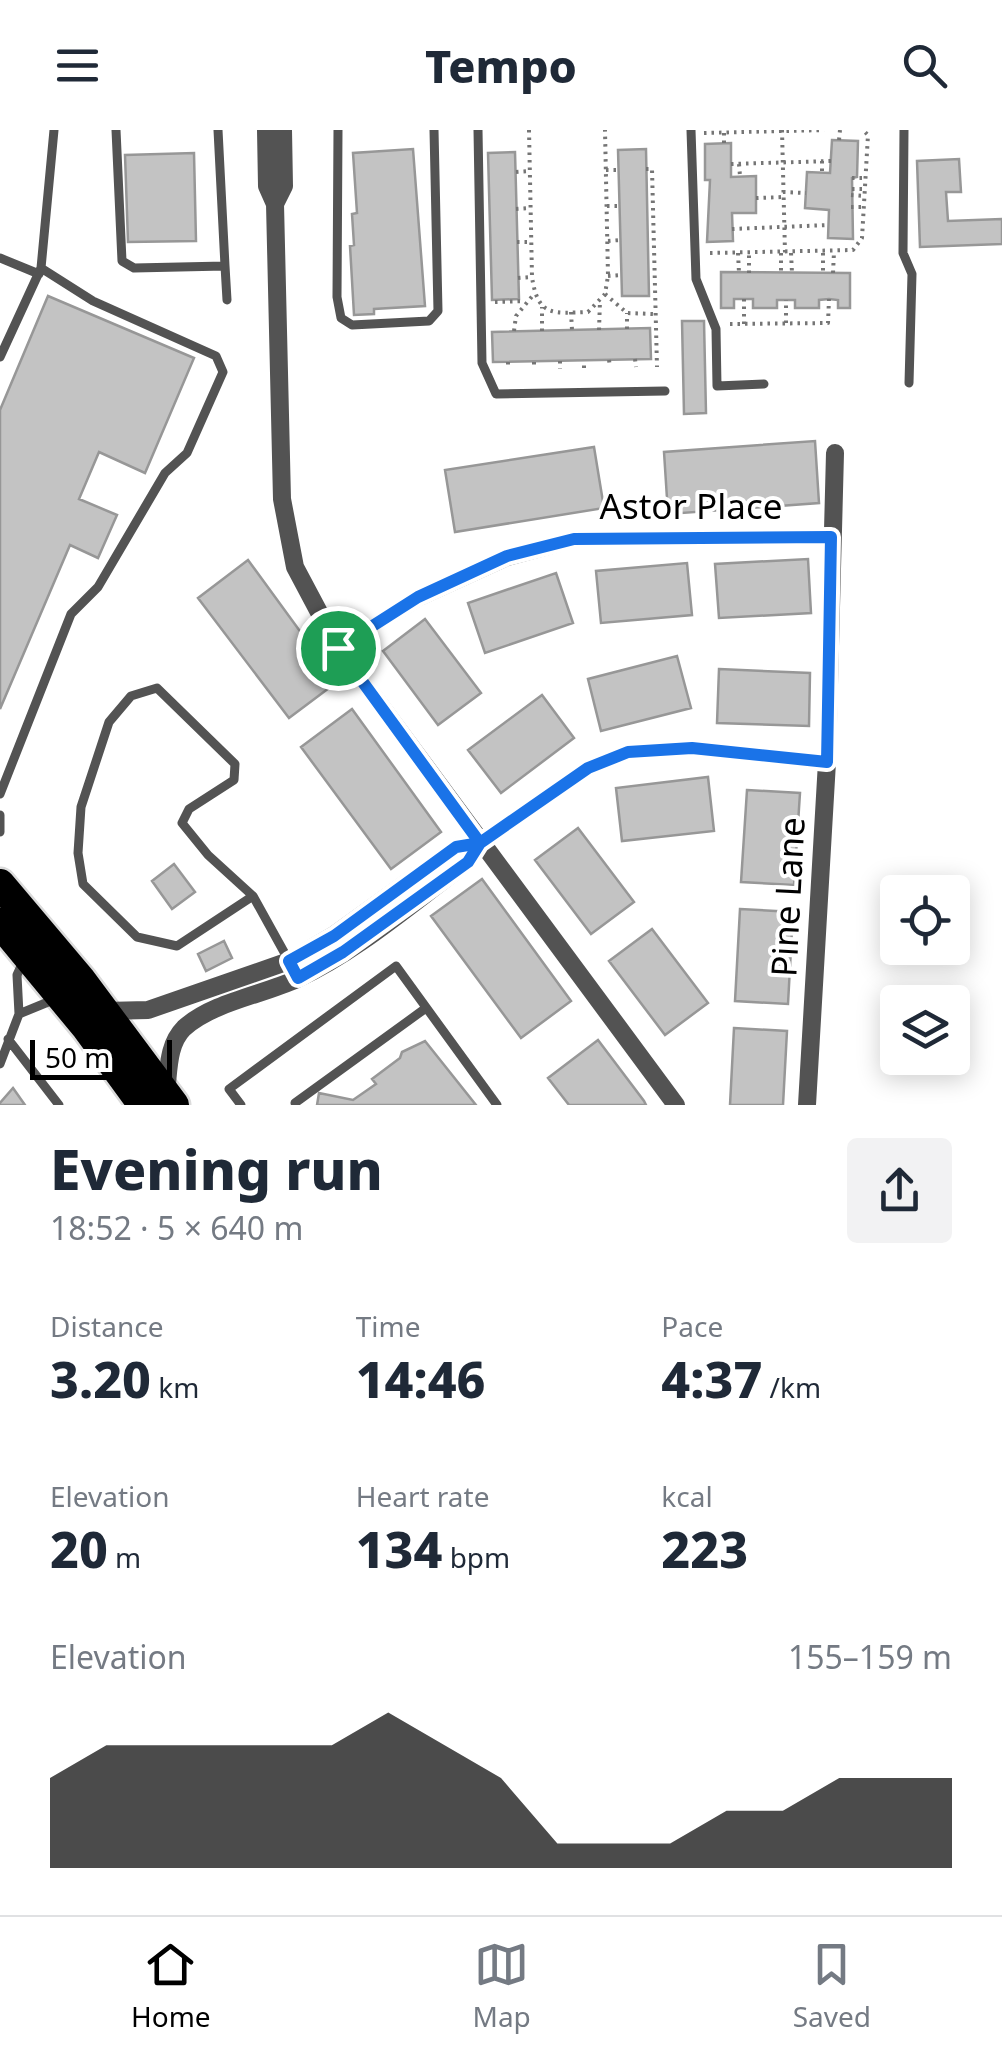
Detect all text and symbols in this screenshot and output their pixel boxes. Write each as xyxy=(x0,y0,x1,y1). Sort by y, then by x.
text: Tempo xyxy=(425,35,577,96)
icon: menu xyxy=(50,38,105,93)
icon: search xyxy=(897,38,952,93)
street label: Astor Place xyxy=(600,482,782,529)
pin xyxy=(296,606,381,691)
icon: arrive xyxy=(311,621,366,676)
street label: Pine Lane xyxy=(759,816,815,978)
map controls xyxy=(880,875,970,1075)
button: locate xyxy=(880,875,970,965)
button: layers xyxy=(880,985,970,1075)
scale bar xyxy=(30,1035,172,1080)
text: 50 m xyxy=(45,1038,111,1076)
text: Evening run xyxy=(50,1131,383,1206)
button: share xyxy=(847,1138,952,1243)
text: 18:52 · 5 × 640 m xyxy=(50,1206,303,1249)
text: Distance xyxy=(50,1307,163,1345)
text: Time xyxy=(356,1307,420,1345)
text: Pace xyxy=(661,1307,723,1345)
text: 3.20 xyxy=(50,1345,151,1413)
text: 14:46 xyxy=(356,1345,486,1413)
text: 4:37 xyxy=(661,1345,762,1413)
text: km xyxy=(151,1368,199,1406)
text: /km xyxy=(762,1368,821,1406)
text: Elevation xyxy=(50,1477,170,1515)
text: Heart rate xyxy=(356,1477,489,1515)
text: kcal xyxy=(661,1477,713,1515)
text: 20 xyxy=(50,1515,108,1583)
text: 134 xyxy=(356,1515,442,1583)
text: 223 xyxy=(661,1515,748,1583)
text: m xyxy=(108,1538,141,1576)
text: bpm xyxy=(442,1538,510,1576)
text: Elevation xyxy=(50,1635,187,1678)
text: 155–159 m xyxy=(788,1635,952,1678)
tab: Home xyxy=(131,1937,211,2035)
tab: Map xyxy=(473,1937,531,2035)
tab: Saved xyxy=(793,1937,871,2035)

